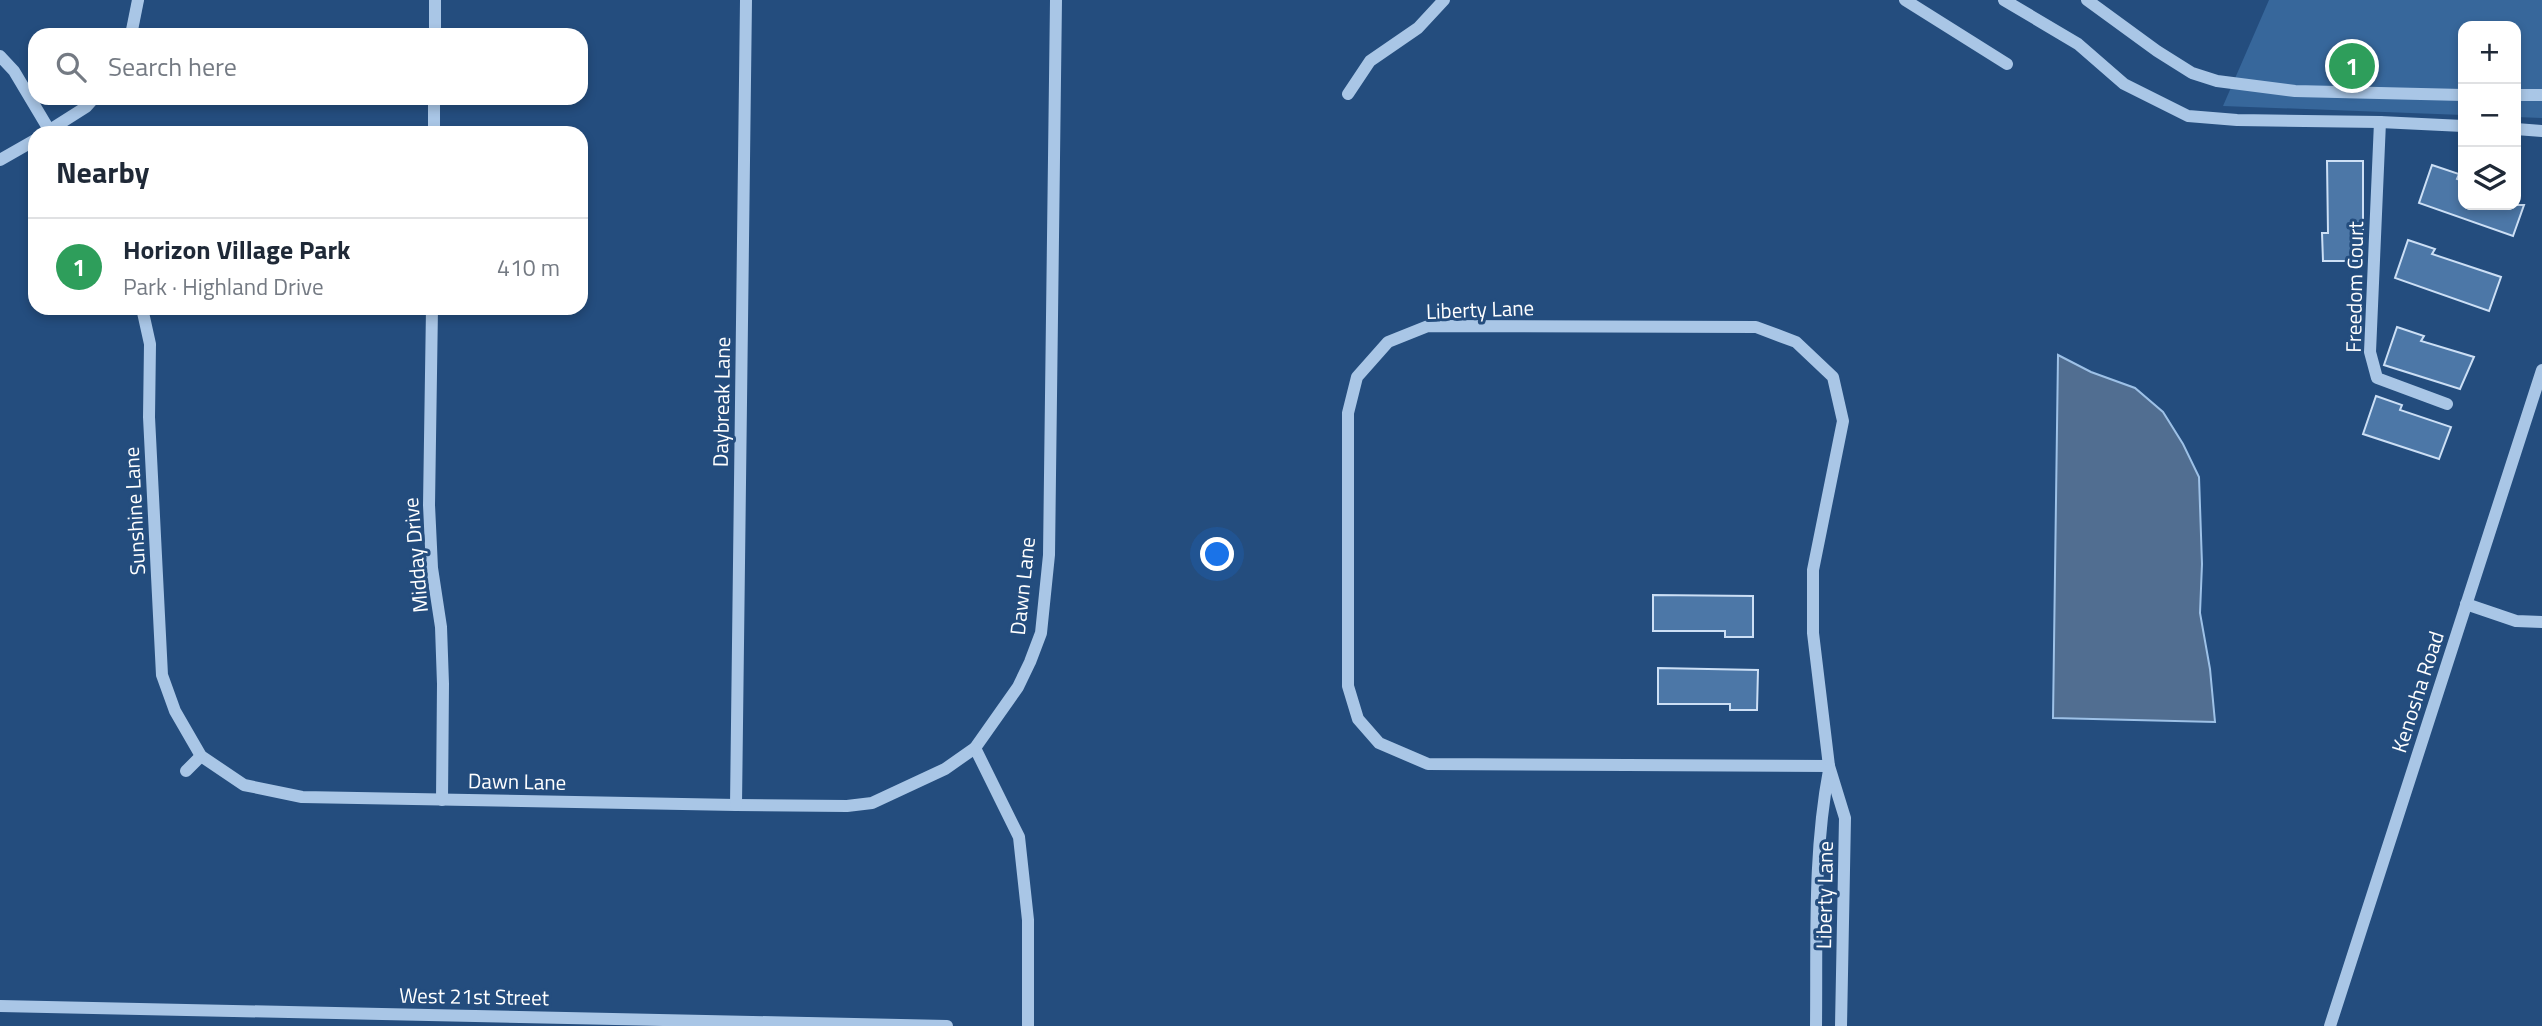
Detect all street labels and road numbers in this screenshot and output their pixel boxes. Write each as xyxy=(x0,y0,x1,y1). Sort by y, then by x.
street label: Freedom Court xyxy=(2337,220,2371,353)
street label: Liberty Lane xyxy=(1425,291,1535,327)
street label: Daybreak Lane xyxy=(704,336,738,467)
street label: Sunshine Lane xyxy=(115,446,153,576)
street label: Midday Drive xyxy=(394,496,436,614)
street label: Dawn Lane xyxy=(1001,535,1043,637)
street label: Kenosha Road xyxy=(2382,627,2452,757)
street label: Dawn Lane xyxy=(468,764,567,798)
street label: Liberty Lane xyxy=(1807,841,1841,949)
street label: West 21st Street xyxy=(399,979,550,1013)

